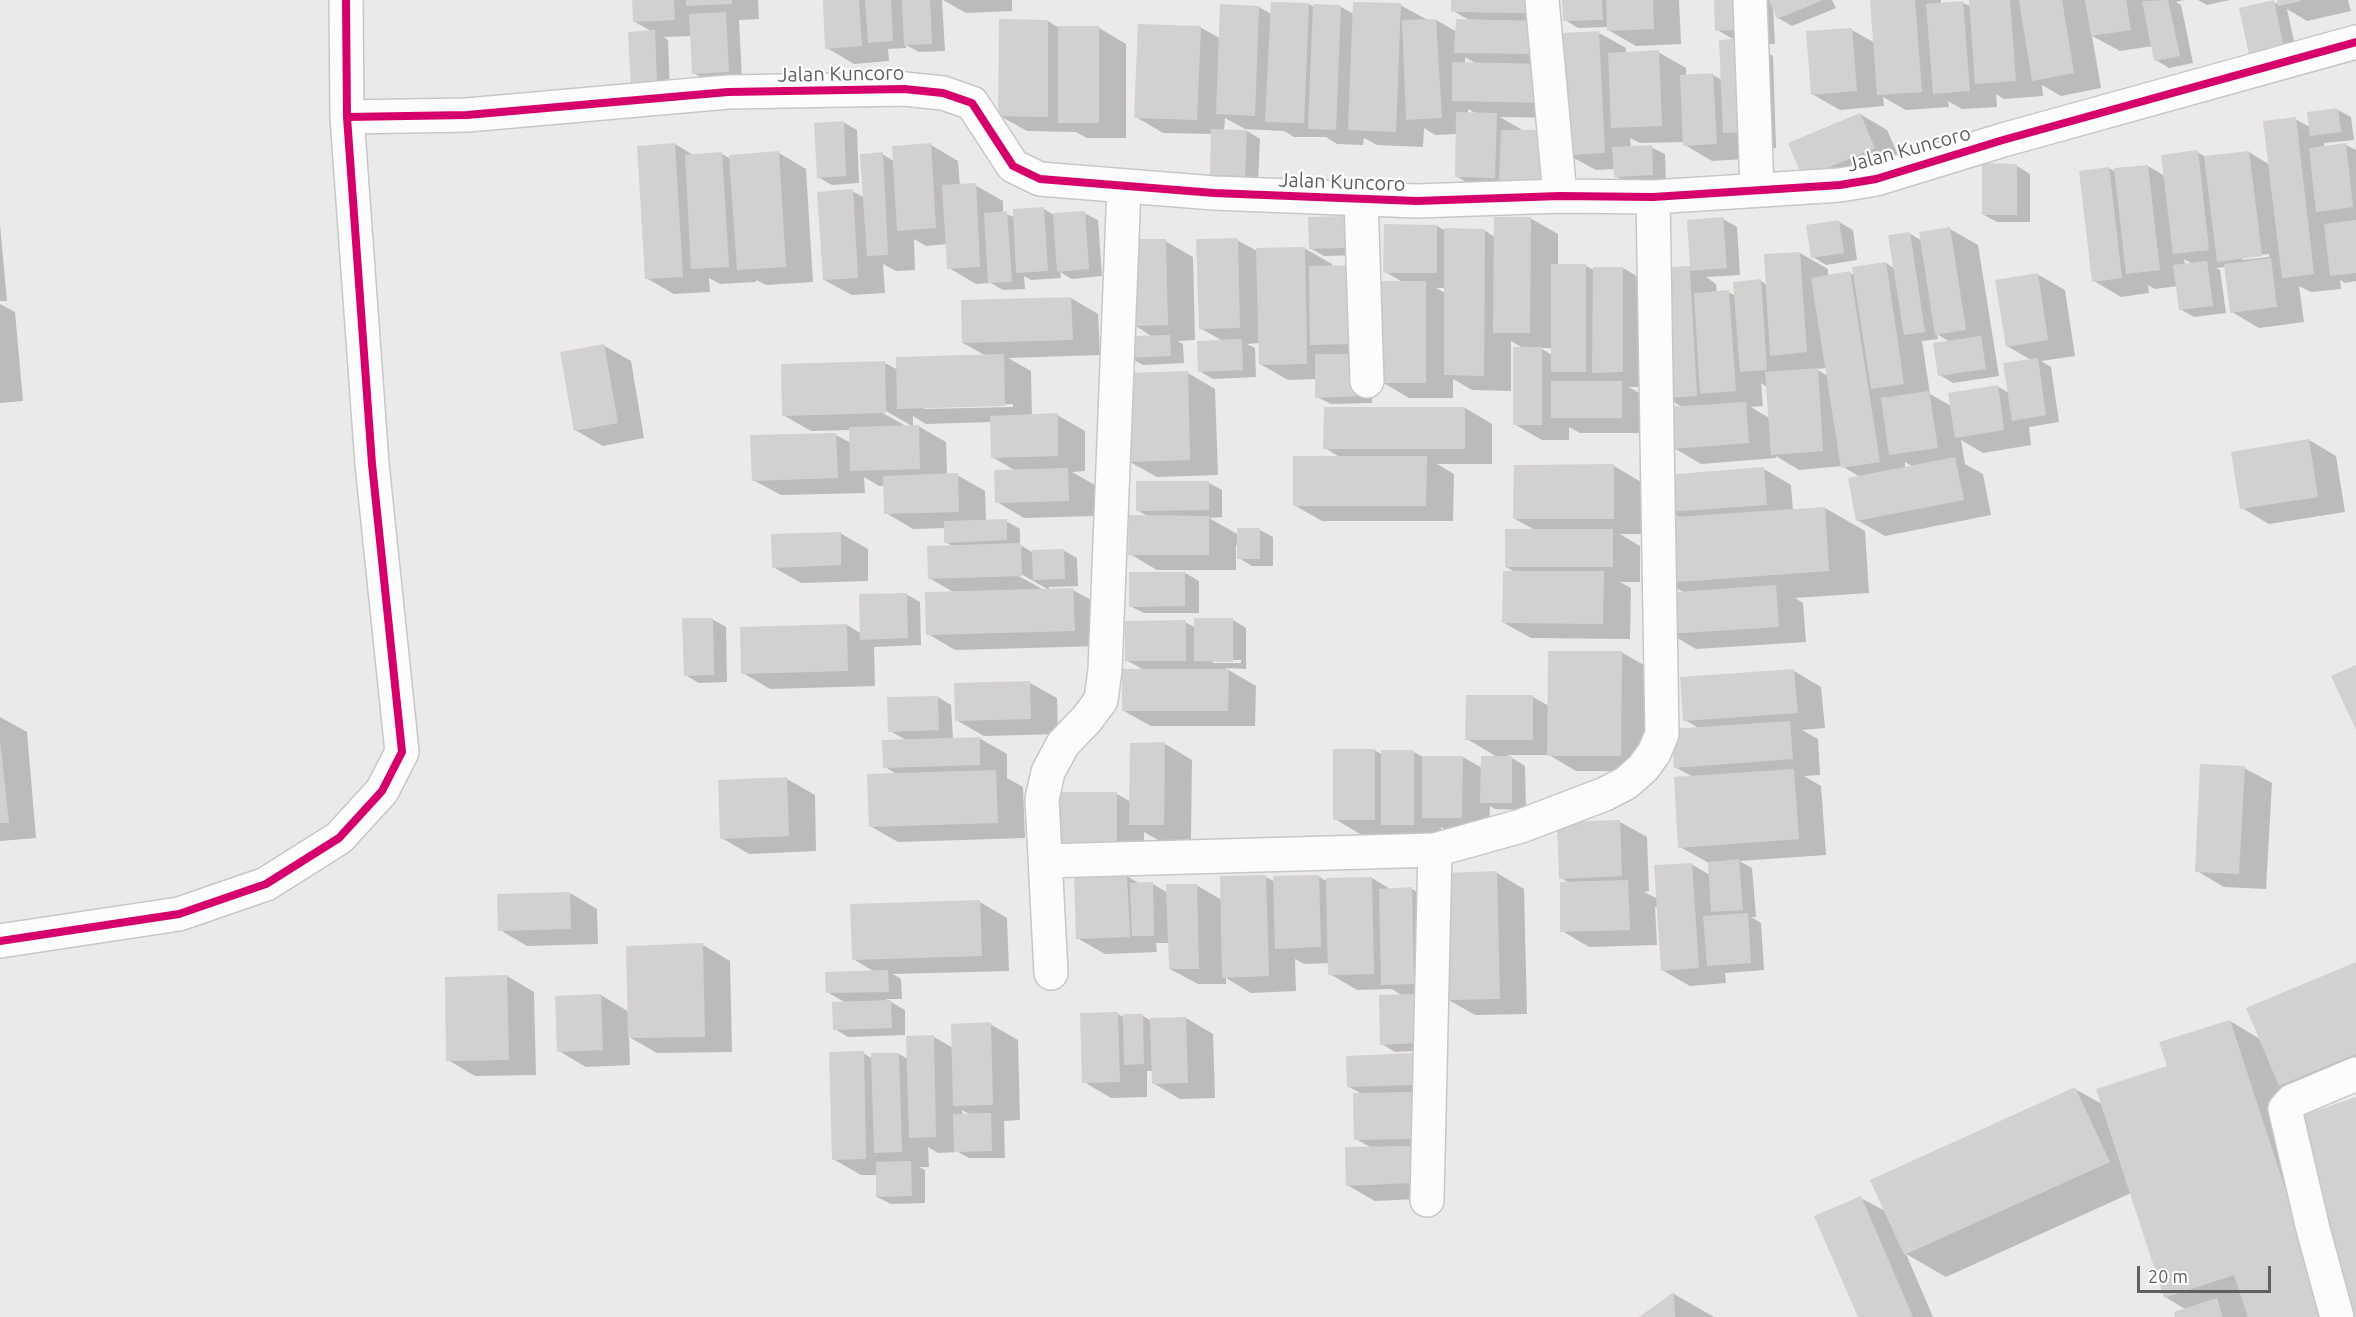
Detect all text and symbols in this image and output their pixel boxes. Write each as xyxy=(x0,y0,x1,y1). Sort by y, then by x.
street label: Jalan Kuncoro xyxy=(777,61,905,87)
street label: Jalan Kuncoro xyxy=(1845,121,1973,177)
street label: Jalan Kuncoro xyxy=(1278,168,1406,196)
scale bar xyxy=(2140,1254,2274,1292)
text: 20 m xyxy=(2148,1266,2188,1286)

